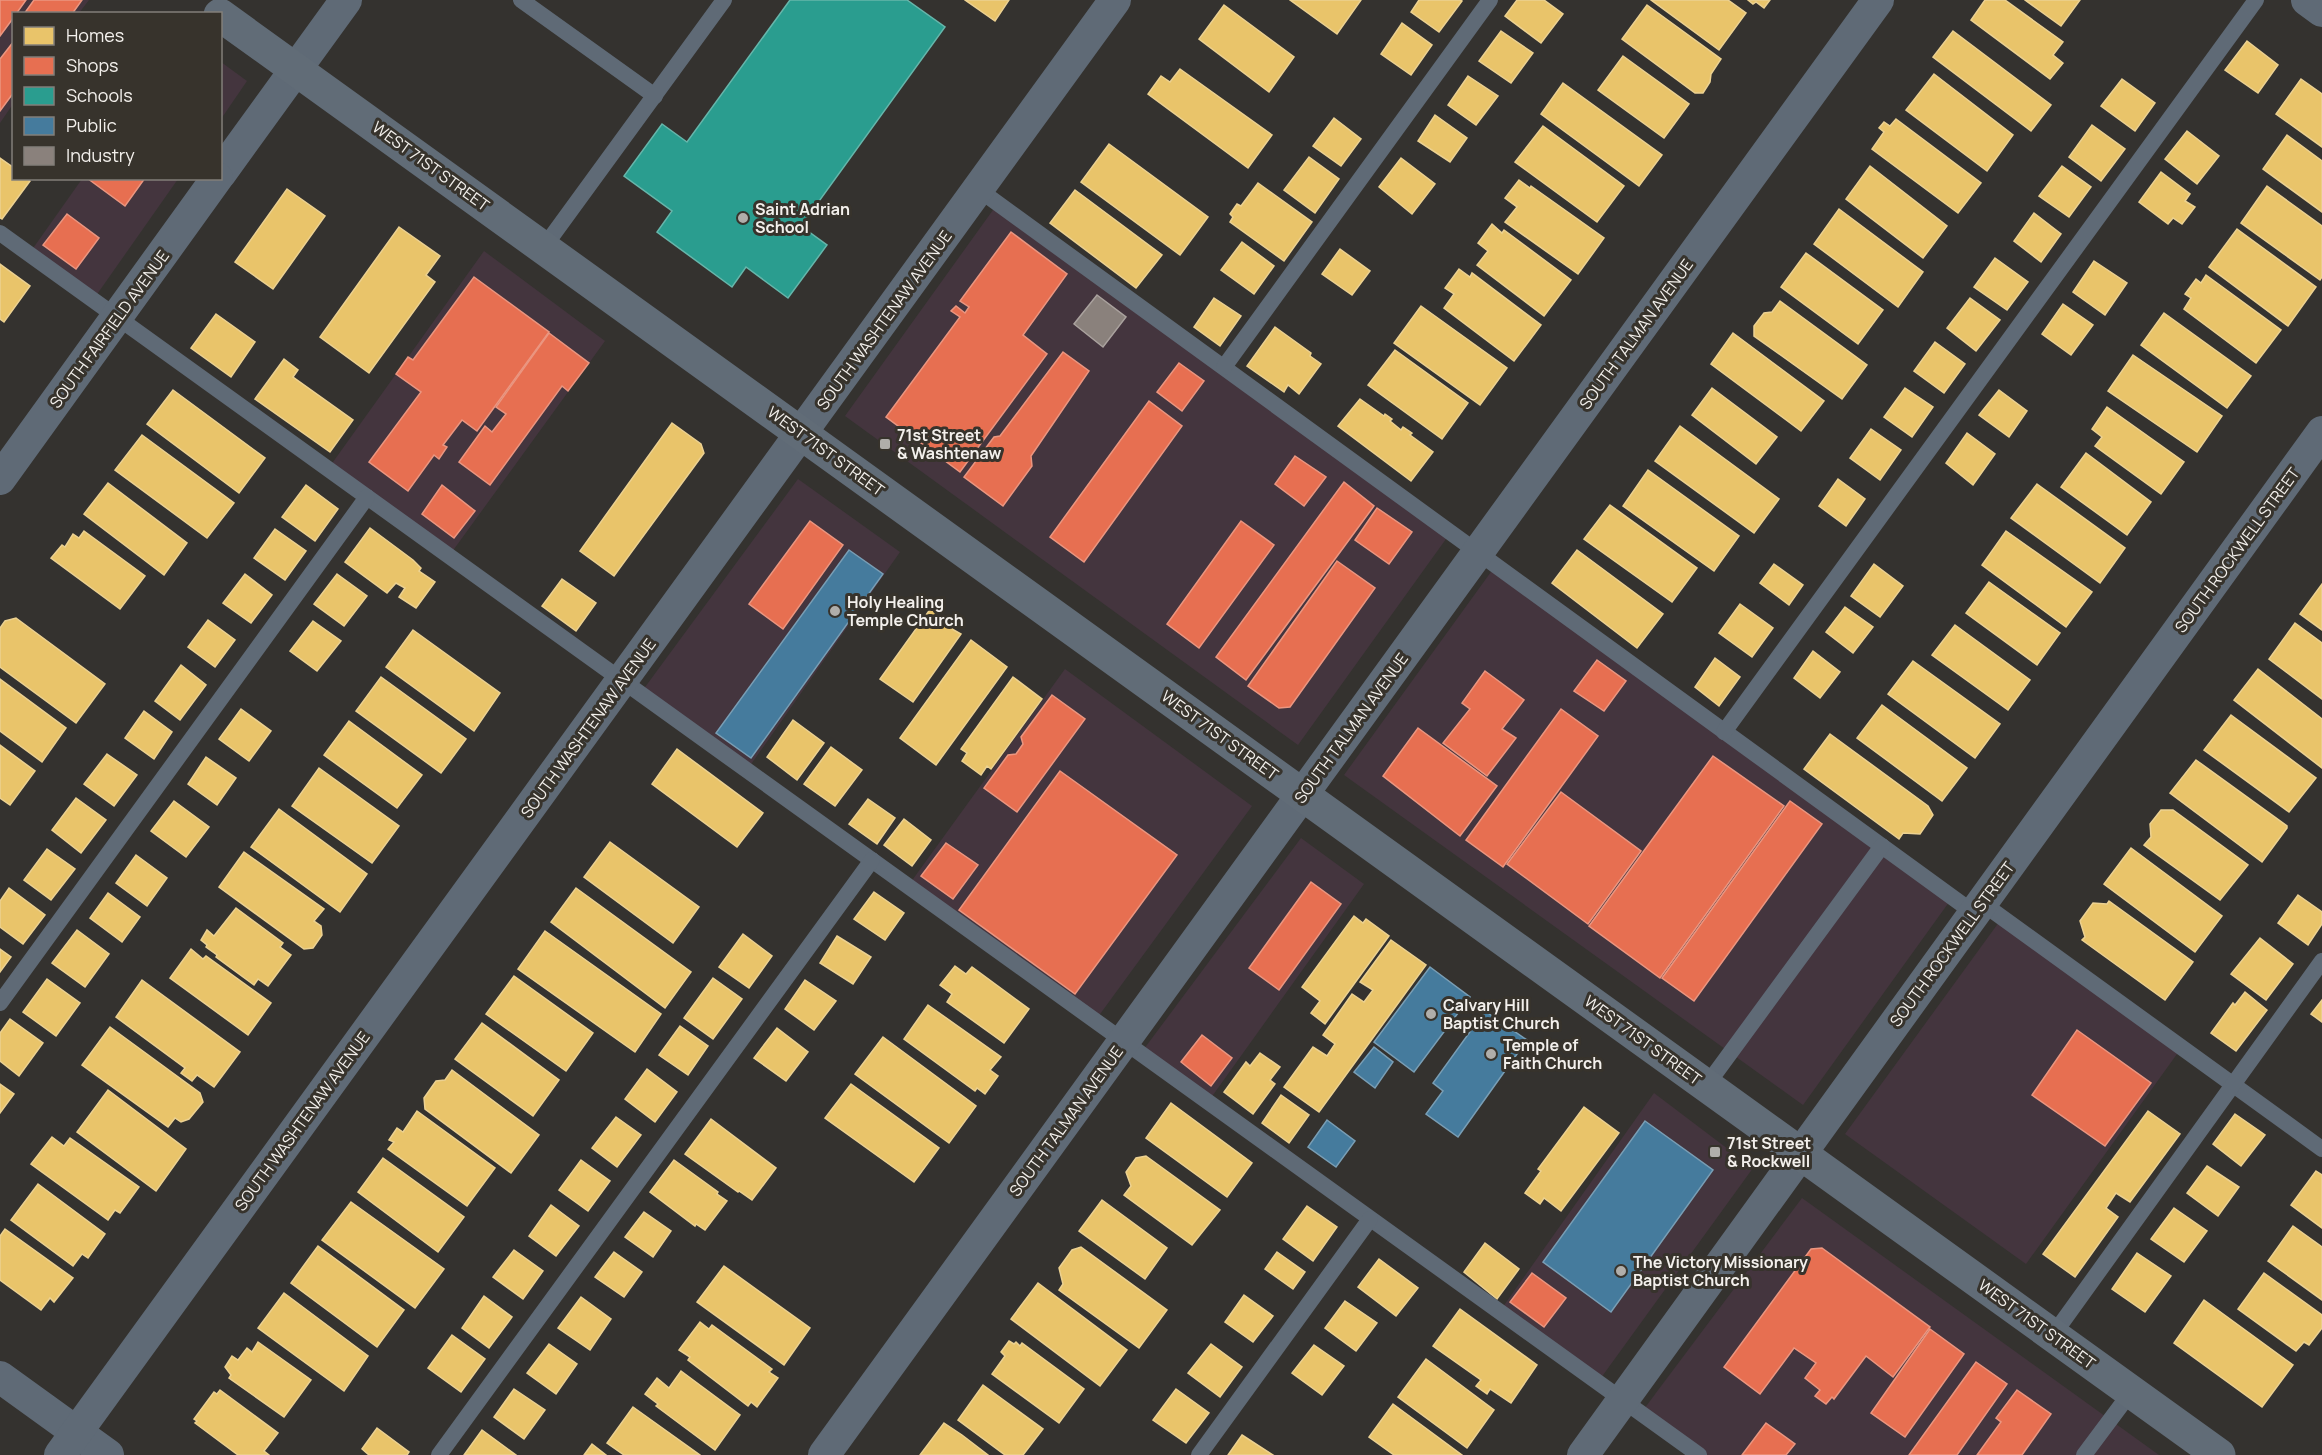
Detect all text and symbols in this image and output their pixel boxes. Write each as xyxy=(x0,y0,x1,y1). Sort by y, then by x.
legend xyxy=(12,12,222,180)
text: Homes xyxy=(66,23,124,47)
text: Shops xyxy=(66,53,118,77)
text: Schools xyxy=(66,83,133,107)
text: Public xyxy=(66,113,117,137)
street label: WEST 71ST STREET xyxy=(368,116,494,216)
text: Industry xyxy=(66,143,135,167)
place label: Saint Adrian School xyxy=(755,198,850,238)
marker: Saint Adrian School xyxy=(736,211,750,225)
street label: SOUTH WASHTENAW AVENUE xyxy=(811,226,957,414)
street label: SOUTH FAIRFIELD AVENUE xyxy=(44,246,174,412)
street label: SOUTH TALMAN AVENUE xyxy=(1574,254,1698,414)
street label: WEST 71ST STREET xyxy=(763,401,889,501)
place label: 71st Street & Washtenaw xyxy=(897,424,1001,464)
marker: 71st Street & Washtenaw xyxy=(878,437,892,451)
street label: SOUTH ROCKWELL STREET xyxy=(2170,463,2305,637)
place label: Holy Healing Temple Church xyxy=(847,591,964,631)
marker: Holy Healing Temple Church xyxy=(828,604,842,618)
street label: SOUTH WASHTENAW AVENUE xyxy=(515,634,661,822)
street label: SOUTH TALMAN AVENUE xyxy=(1289,648,1413,808)
street label: WEST 71ST STREET xyxy=(1157,685,1283,785)
street label: SOUTH ROCKWELL STREET xyxy=(1885,857,2020,1031)
street label: WEST 71ST STREET xyxy=(1580,990,1706,1090)
place label: Calvary Hill Baptist Church xyxy=(1443,994,1560,1034)
marker: Calvary Hill Baptist Church xyxy=(1424,1007,1438,1021)
street label: SOUTH WASHTENAW AVENUE xyxy=(229,1027,375,1215)
place label: Temple of Faith Church xyxy=(1503,1034,1602,1074)
street label: SOUTH TALMAN AVENUE xyxy=(1004,1041,1128,1201)
marker: Temple of Faith Church xyxy=(1484,1047,1498,1061)
place label: 71st Street & Rockwell xyxy=(1727,1132,1811,1172)
marker: 71st Street & Rockwell xyxy=(1708,1145,1722,1159)
place label: The Victory Missionary Baptist Church xyxy=(1633,1251,1808,1291)
marker: The Victory Missionary Baptist Church xyxy=(1614,1264,1628,1278)
street label: WEST 71ST STREET xyxy=(1974,1274,2100,1374)

